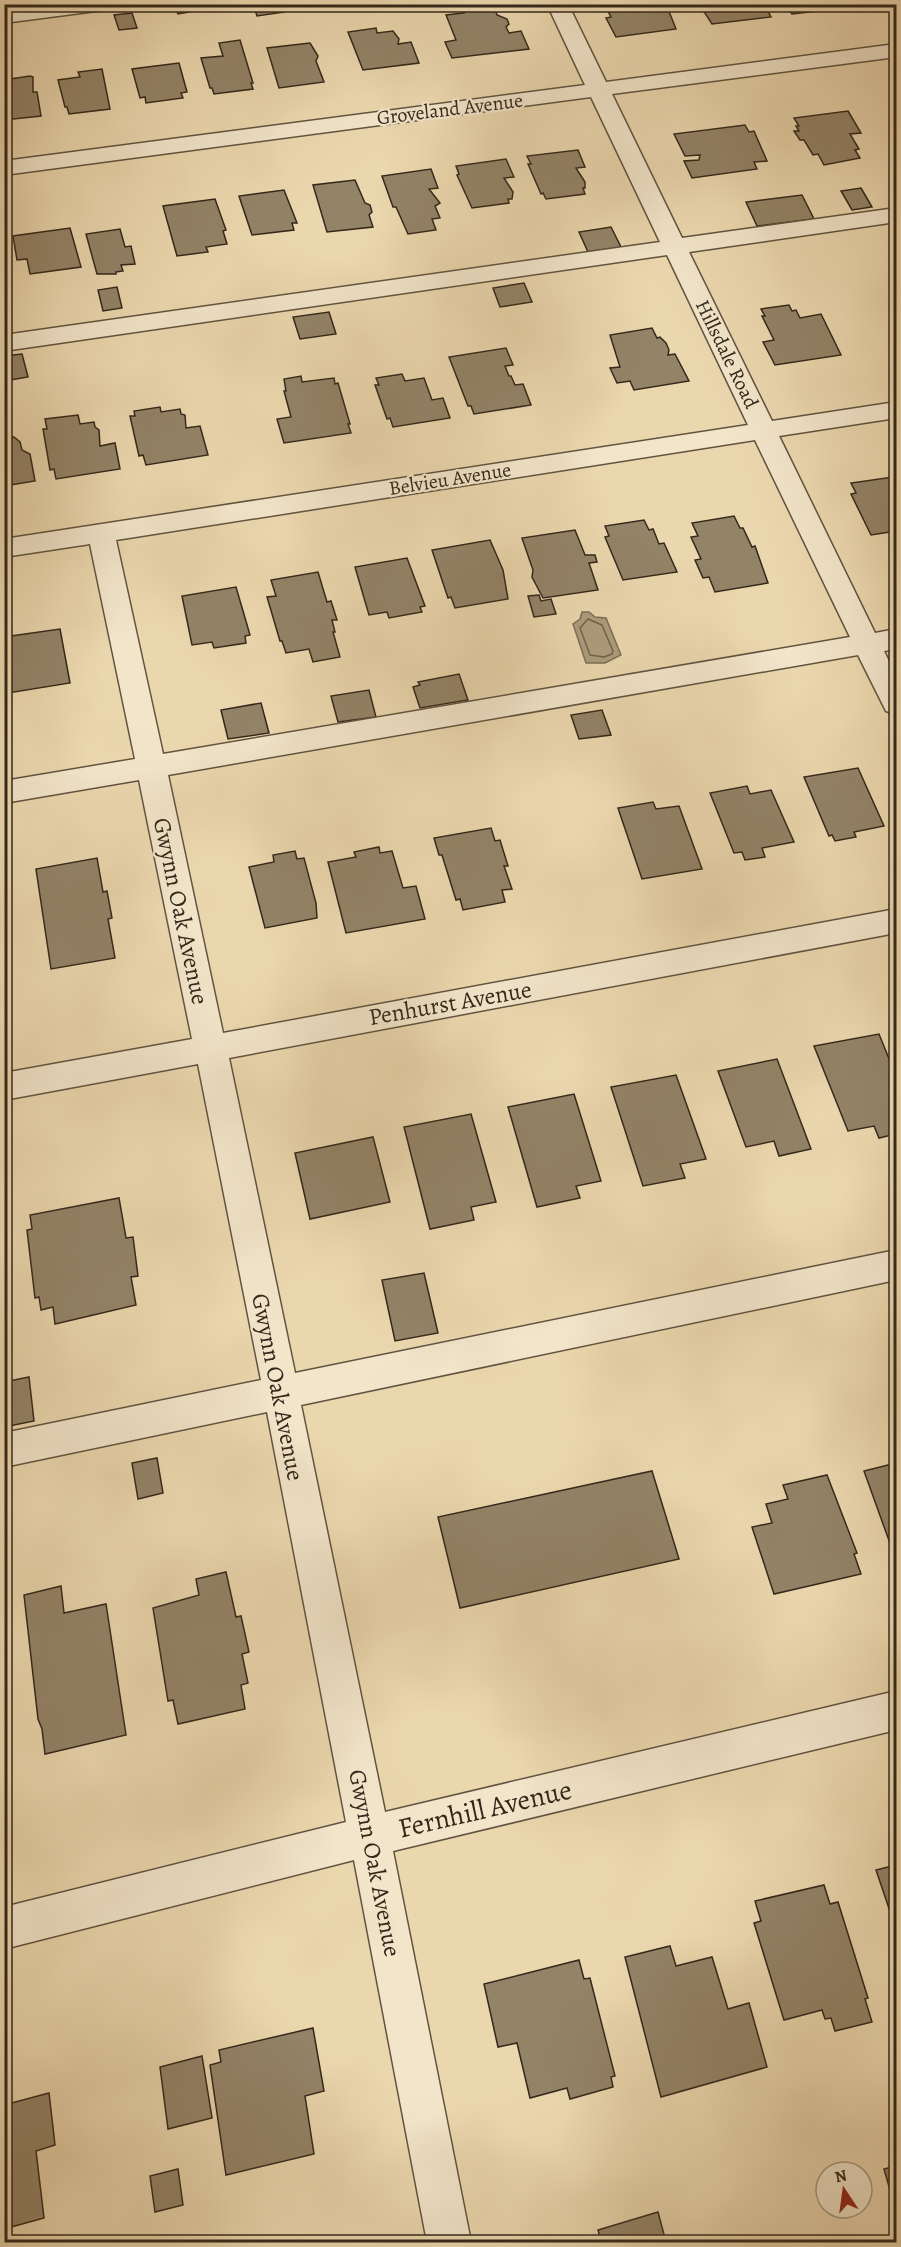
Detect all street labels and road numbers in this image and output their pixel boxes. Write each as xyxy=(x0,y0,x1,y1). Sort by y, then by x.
street label: Groveland Avenue xyxy=(375,87,525,131)
street label: Hillsdale Road xyxy=(689,295,765,413)
street label: Belvieu Avenue xyxy=(387,456,513,502)
street label: Gwynn Oak Avenue xyxy=(146,815,216,1007)
street label: Penhurst Avenue xyxy=(366,973,534,1033)
street label: Gwynn Oak Avenue xyxy=(244,1291,312,1483)
street label: Gwynn Oak Avenue xyxy=(341,1767,409,1959)
street label: Fernhill Avenue xyxy=(394,1771,576,1847)

